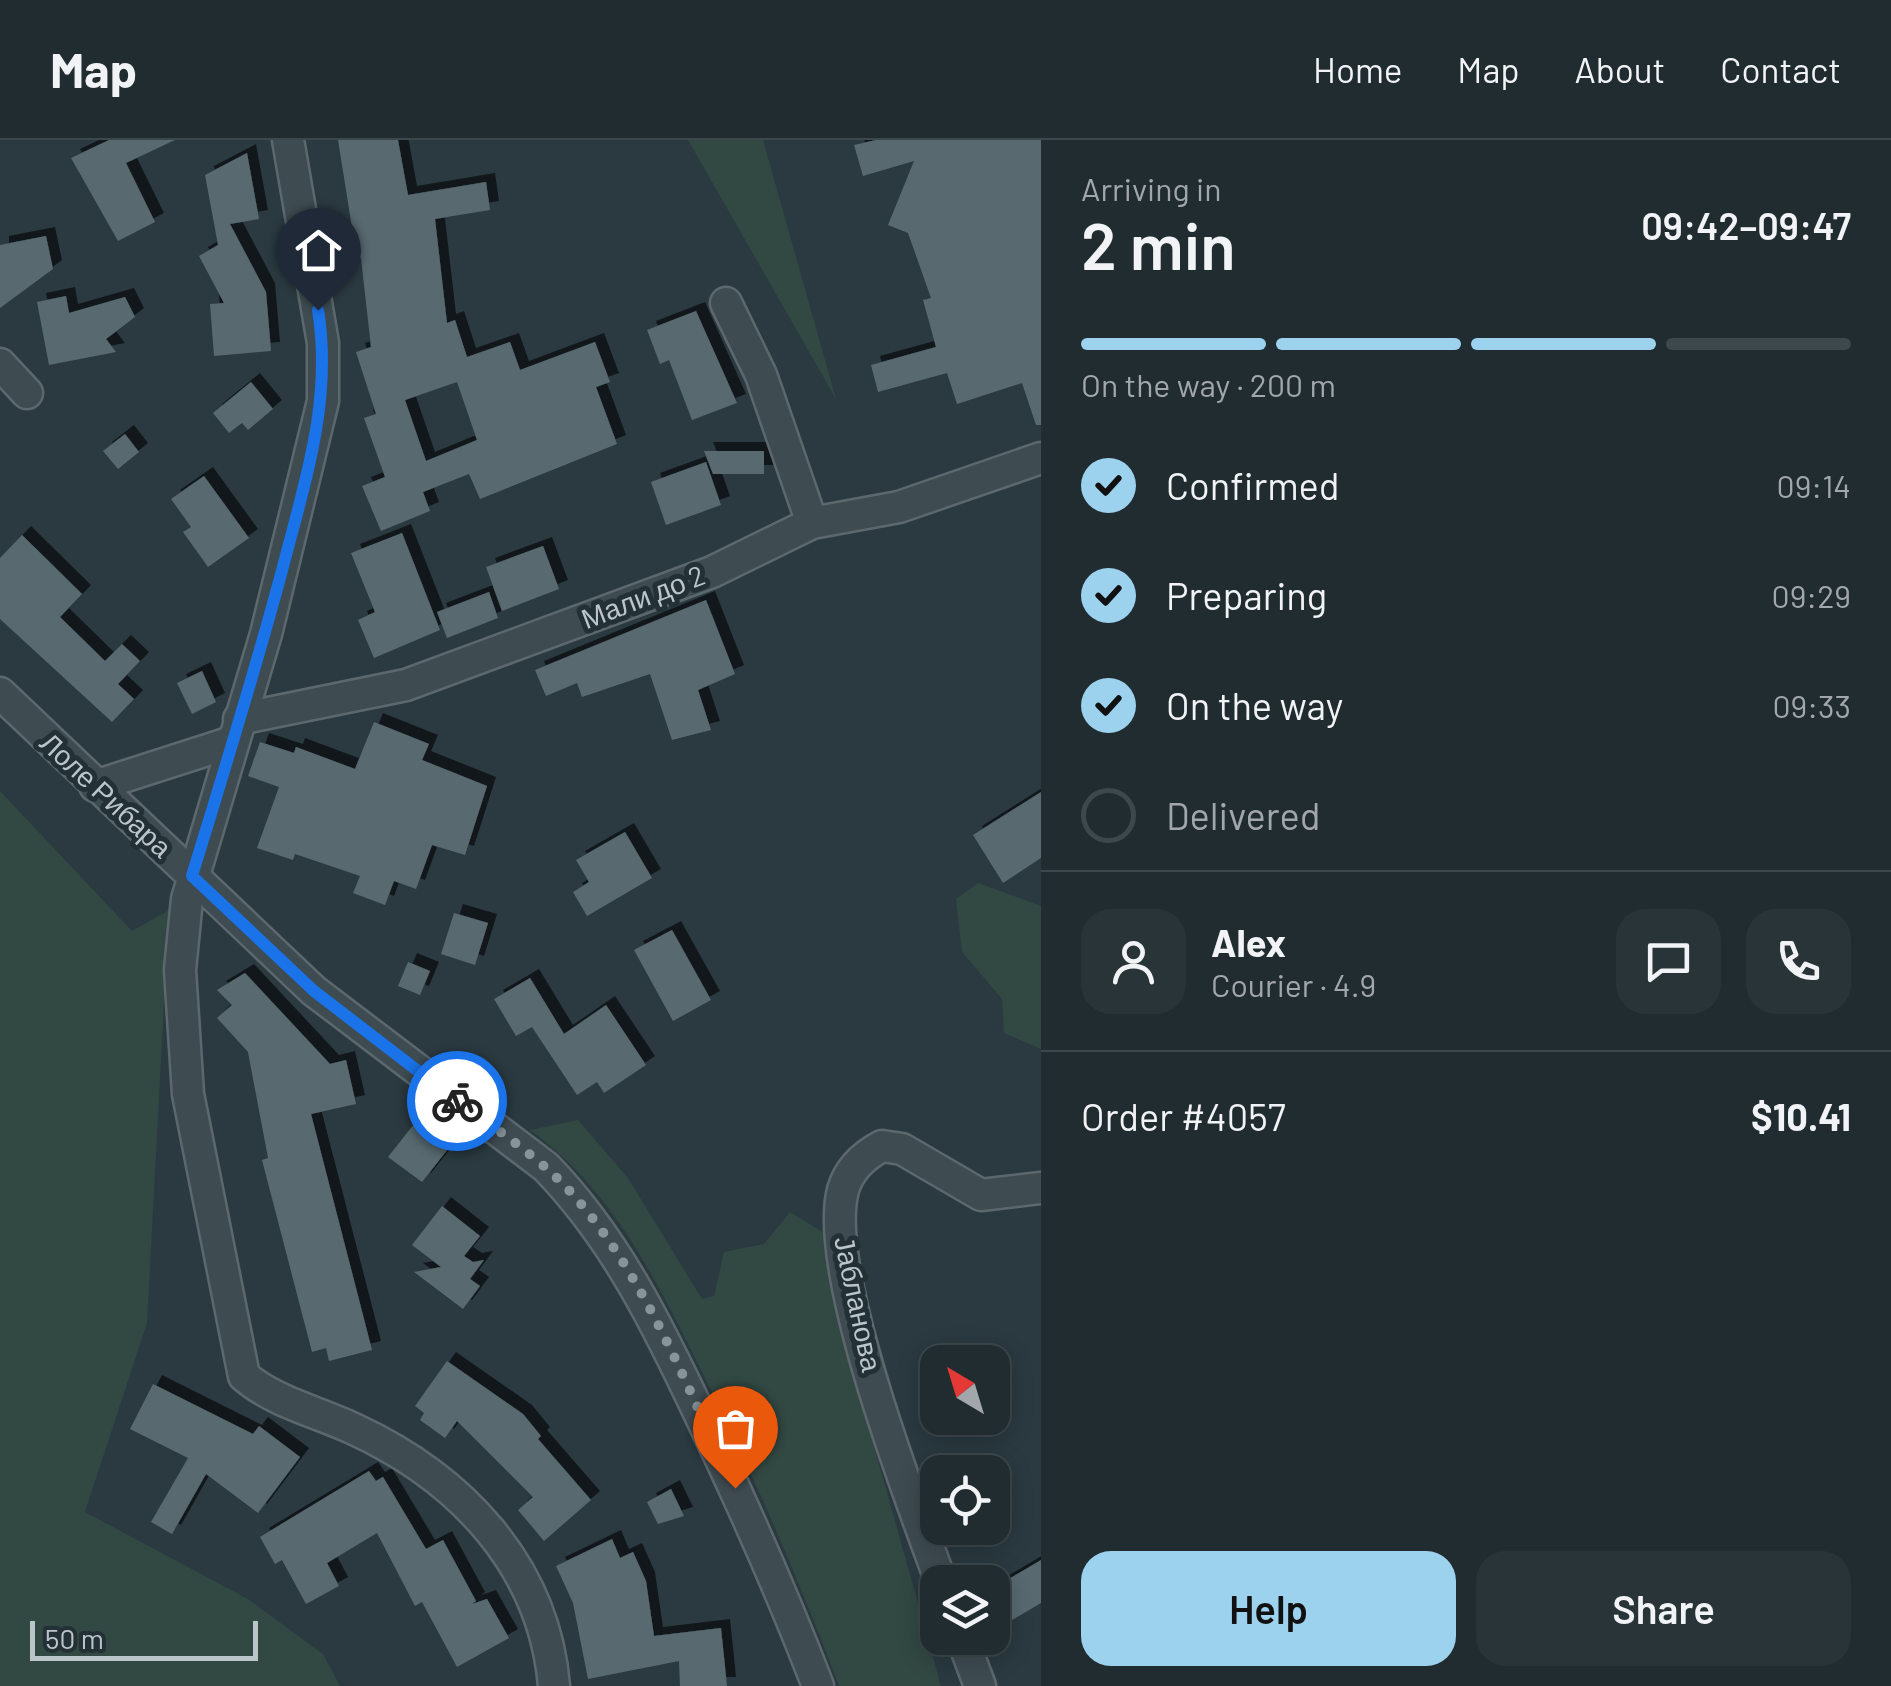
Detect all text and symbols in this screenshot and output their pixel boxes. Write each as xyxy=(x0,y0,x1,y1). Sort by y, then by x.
text: Map xyxy=(50,40,137,98)
text: Home xyxy=(1313,48,1402,90)
text: Map xyxy=(1457,48,1520,90)
text: About xyxy=(1575,48,1665,90)
text: Contact xyxy=(1720,48,1841,90)
text: Arriving in xyxy=(1081,169,1221,207)
text: 09:42–09:47 xyxy=(1641,202,1851,248)
text: 2 min xyxy=(1081,205,1236,283)
pin xyxy=(276,208,361,311)
icon: home xyxy=(291,223,346,278)
text: On the way · 200 m xyxy=(1081,365,1336,403)
icon: check xyxy=(1081,458,1136,513)
text: Confirmed xyxy=(1166,462,1339,508)
text: 09:14 xyxy=(1777,466,1851,504)
street label: Мали до 2 xyxy=(576,557,709,635)
icon: check xyxy=(1081,568,1136,623)
text: Preparing xyxy=(1166,572,1327,618)
text: 09:29 xyxy=(1772,576,1851,614)
icon: check xyxy=(1081,678,1136,733)
text: On the way xyxy=(1166,682,1343,728)
text: 09:33 xyxy=(1772,686,1851,724)
street label: Лоле Рибара xyxy=(34,725,180,864)
text: Delivered xyxy=(1166,792,1320,838)
button: person xyxy=(1081,909,1186,1014)
button: chat xyxy=(1616,909,1721,1014)
button: phone xyxy=(1746,909,1851,1014)
text: Alex xyxy=(1211,919,1286,965)
text: Courier · 4.9 xyxy=(1211,965,1376,1003)
courier xyxy=(407,1051,507,1151)
icon: bike xyxy=(430,1074,485,1129)
text: Order #4057 xyxy=(1081,1093,1286,1139)
text: $10.41 xyxy=(1751,1093,1851,1139)
street label: Јабланова xyxy=(828,1233,890,1375)
north arrow xyxy=(920,1345,1010,1435)
map controls xyxy=(920,1345,1010,1655)
pin xyxy=(693,1386,778,1489)
icon: bag xyxy=(708,1401,763,1456)
button: locate xyxy=(920,1455,1010,1545)
button: Help xyxy=(1081,1551,1456,1666)
button: Share xyxy=(1476,1551,1851,1666)
button: layers xyxy=(920,1565,1010,1655)
scale bar xyxy=(30,1616,258,1660)
text: 50 m xyxy=(45,1621,104,1655)

